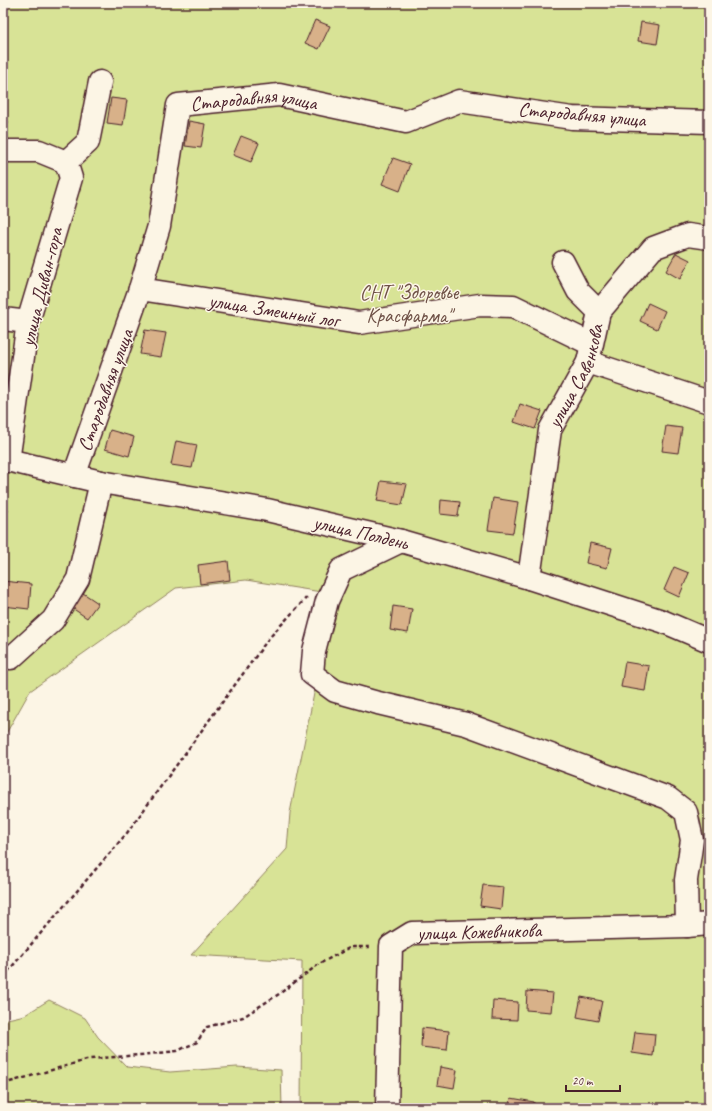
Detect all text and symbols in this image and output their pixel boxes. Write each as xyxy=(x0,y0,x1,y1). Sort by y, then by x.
street label: Стародавняя улица xyxy=(189,83,321,117)
street label: Стародавняя улица xyxy=(517,96,649,133)
street label: улица Диван-гора xyxy=(14,223,69,350)
park label: СНТ "Здоровье Красфарма" xyxy=(360,280,460,328)
street label: улица Змеиный лог xyxy=(206,288,344,334)
street label: улица Савенкова xyxy=(541,321,609,433)
street label: Стародавняя улица xyxy=(72,324,140,455)
street label: улица Полдень xyxy=(310,509,412,556)
street label: улица Кожевникова xyxy=(416,918,544,946)
scale bar xyxy=(566,1067,620,1093)
text: 20 m xyxy=(572,1073,594,1089)

